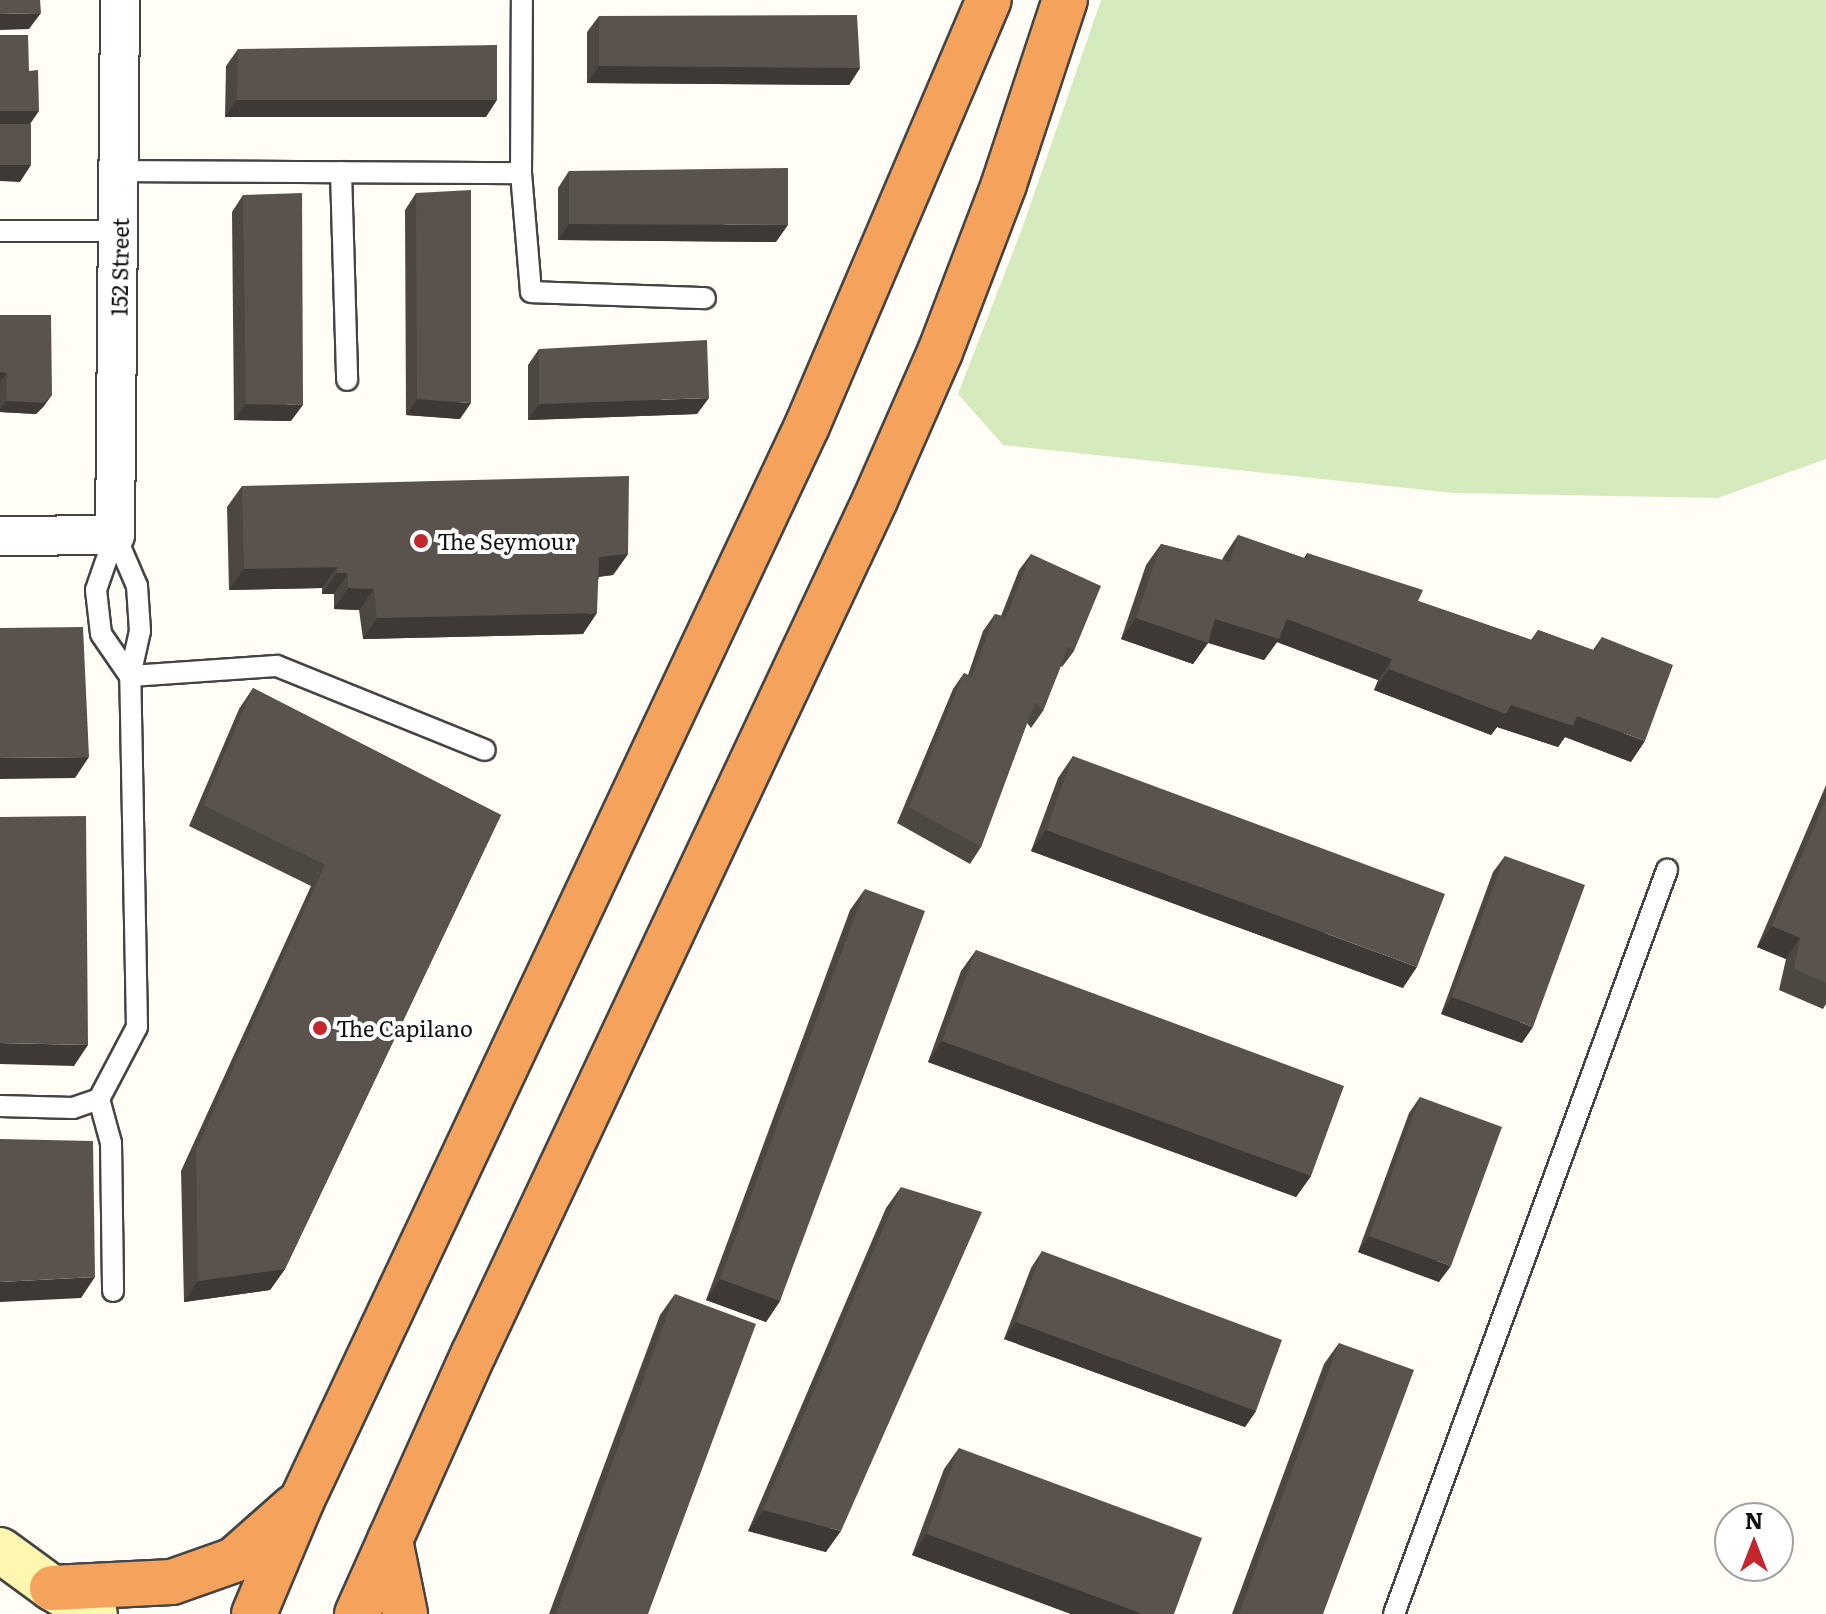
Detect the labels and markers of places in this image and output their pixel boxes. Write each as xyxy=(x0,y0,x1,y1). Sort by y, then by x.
place label: The Seymour xyxy=(437,528,575,554)
marker: The Seymour xyxy=(412,532,430,550)
place label: The Capilano xyxy=(336,1015,473,1041)
marker: The Capilano xyxy=(311,1019,329,1037)

